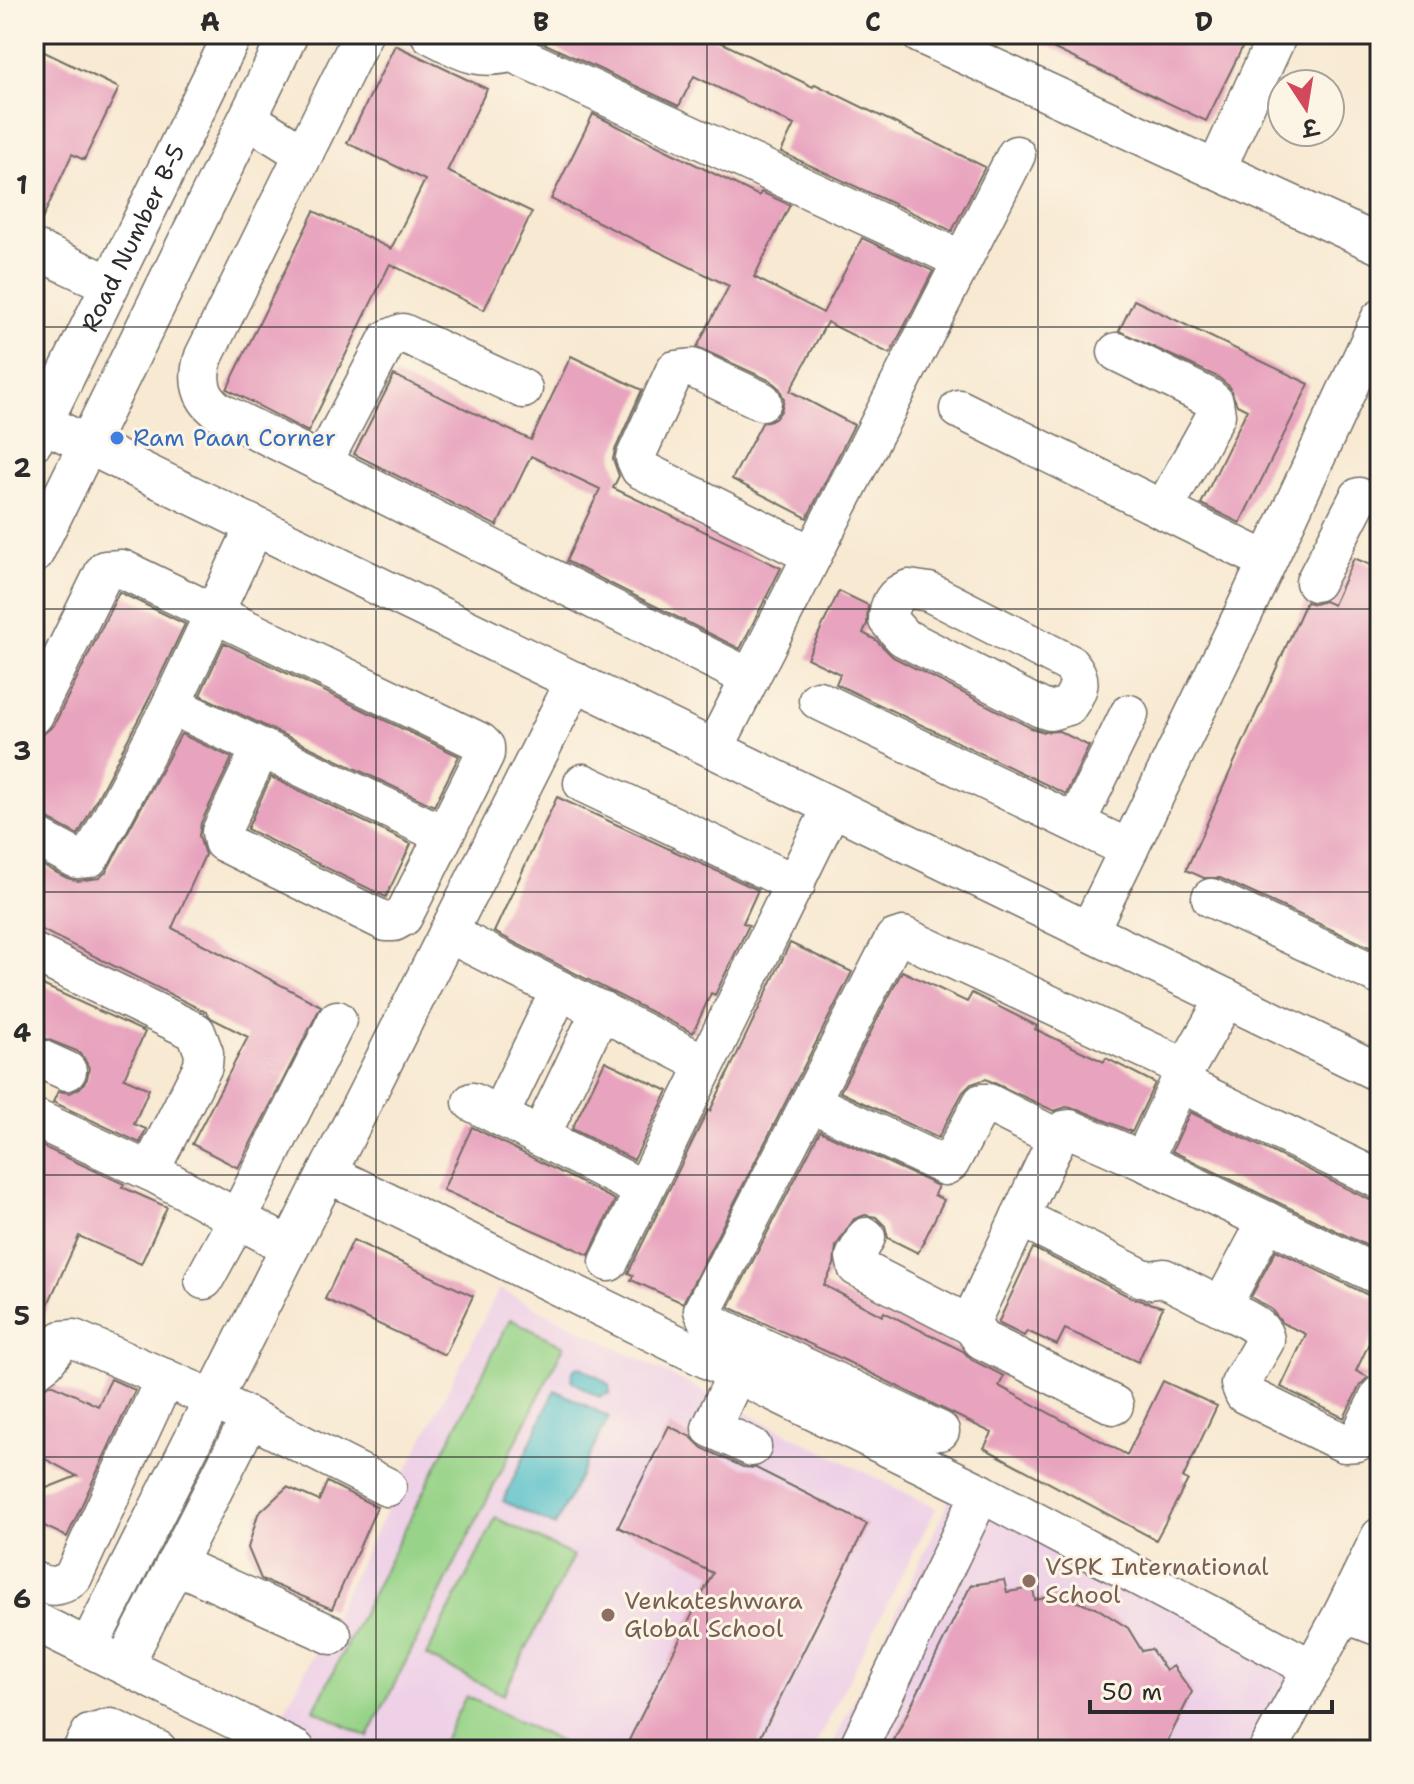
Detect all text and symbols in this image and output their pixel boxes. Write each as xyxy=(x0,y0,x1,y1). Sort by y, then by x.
text: A xyxy=(200,4,220,39)
text: B xyxy=(533,4,549,39)
text: C xyxy=(865,4,881,39)
text: D xyxy=(1195,4,1213,39)
north arrow xyxy=(1266,68,1346,148)
text: उ xyxy=(1298,111,1322,143)
street label: Road Number B-5 xyxy=(74,139,193,337)
text: 1 xyxy=(16,167,28,202)
place label: Ram Paan Corner xyxy=(133,422,336,454)
marker: Ram Paan Corner xyxy=(108,429,126,447)
text: 2 xyxy=(13,450,31,485)
text: 3 xyxy=(13,733,31,768)
text: 4 xyxy=(13,1015,31,1050)
text: 5 xyxy=(14,1298,30,1333)
place label: VSPK International School xyxy=(1045,1551,1269,1611)
marker: VSPK International School xyxy=(1020,1572,1038,1590)
text: 6 xyxy=(13,1581,31,1616)
place label: Venkateshwara Global School xyxy=(624,1585,803,1645)
marker: Venkateshwara Global School xyxy=(599,1606,617,1624)
scale bar xyxy=(1090,1664,1332,1714)
text: 50 m xyxy=(1102,1676,1162,1708)

